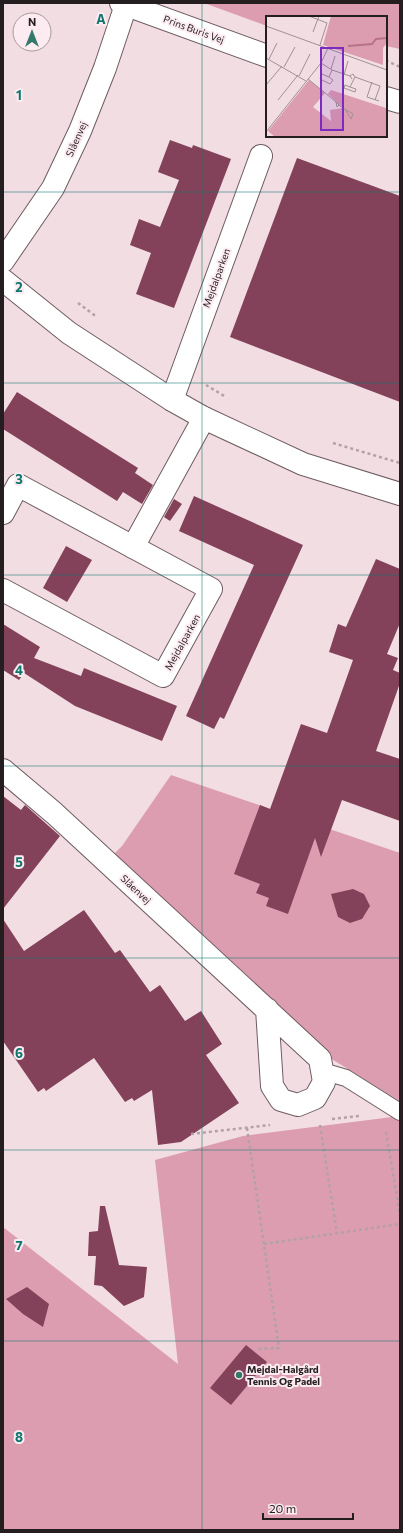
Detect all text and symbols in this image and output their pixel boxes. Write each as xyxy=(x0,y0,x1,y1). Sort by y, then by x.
text: A xyxy=(96,11,106,27)
north arrow xyxy=(12,12,52,52)
street label: Prins Buris Vej xyxy=(162,12,226,46)
text: N xyxy=(28,15,36,28)
inset map xyxy=(266,16,387,137)
text: 1 xyxy=(16,87,22,103)
street label: Slåenvej xyxy=(63,120,89,158)
street label: Mejdalparken xyxy=(200,247,232,309)
text: 2 xyxy=(15,279,23,295)
text: 3 xyxy=(15,471,23,487)
street label: Mejdalparken xyxy=(162,612,202,672)
text: 4 xyxy=(15,662,23,678)
text: 5 xyxy=(15,854,23,870)
street label: Slåenvej xyxy=(118,872,154,906)
text: 6 xyxy=(15,1045,23,1061)
text: 7 xyxy=(15,1237,23,1253)
place label: Mejdal-Halgård Tennis Og Padel xyxy=(247,1363,320,1387)
marker: Mejdal-Halgård Tennis Og Padel xyxy=(234,1370,244,1380)
text: 8 xyxy=(15,1429,23,1445)
scale bar xyxy=(263,1495,353,1521)
text: 20 m xyxy=(269,1501,296,1515)

